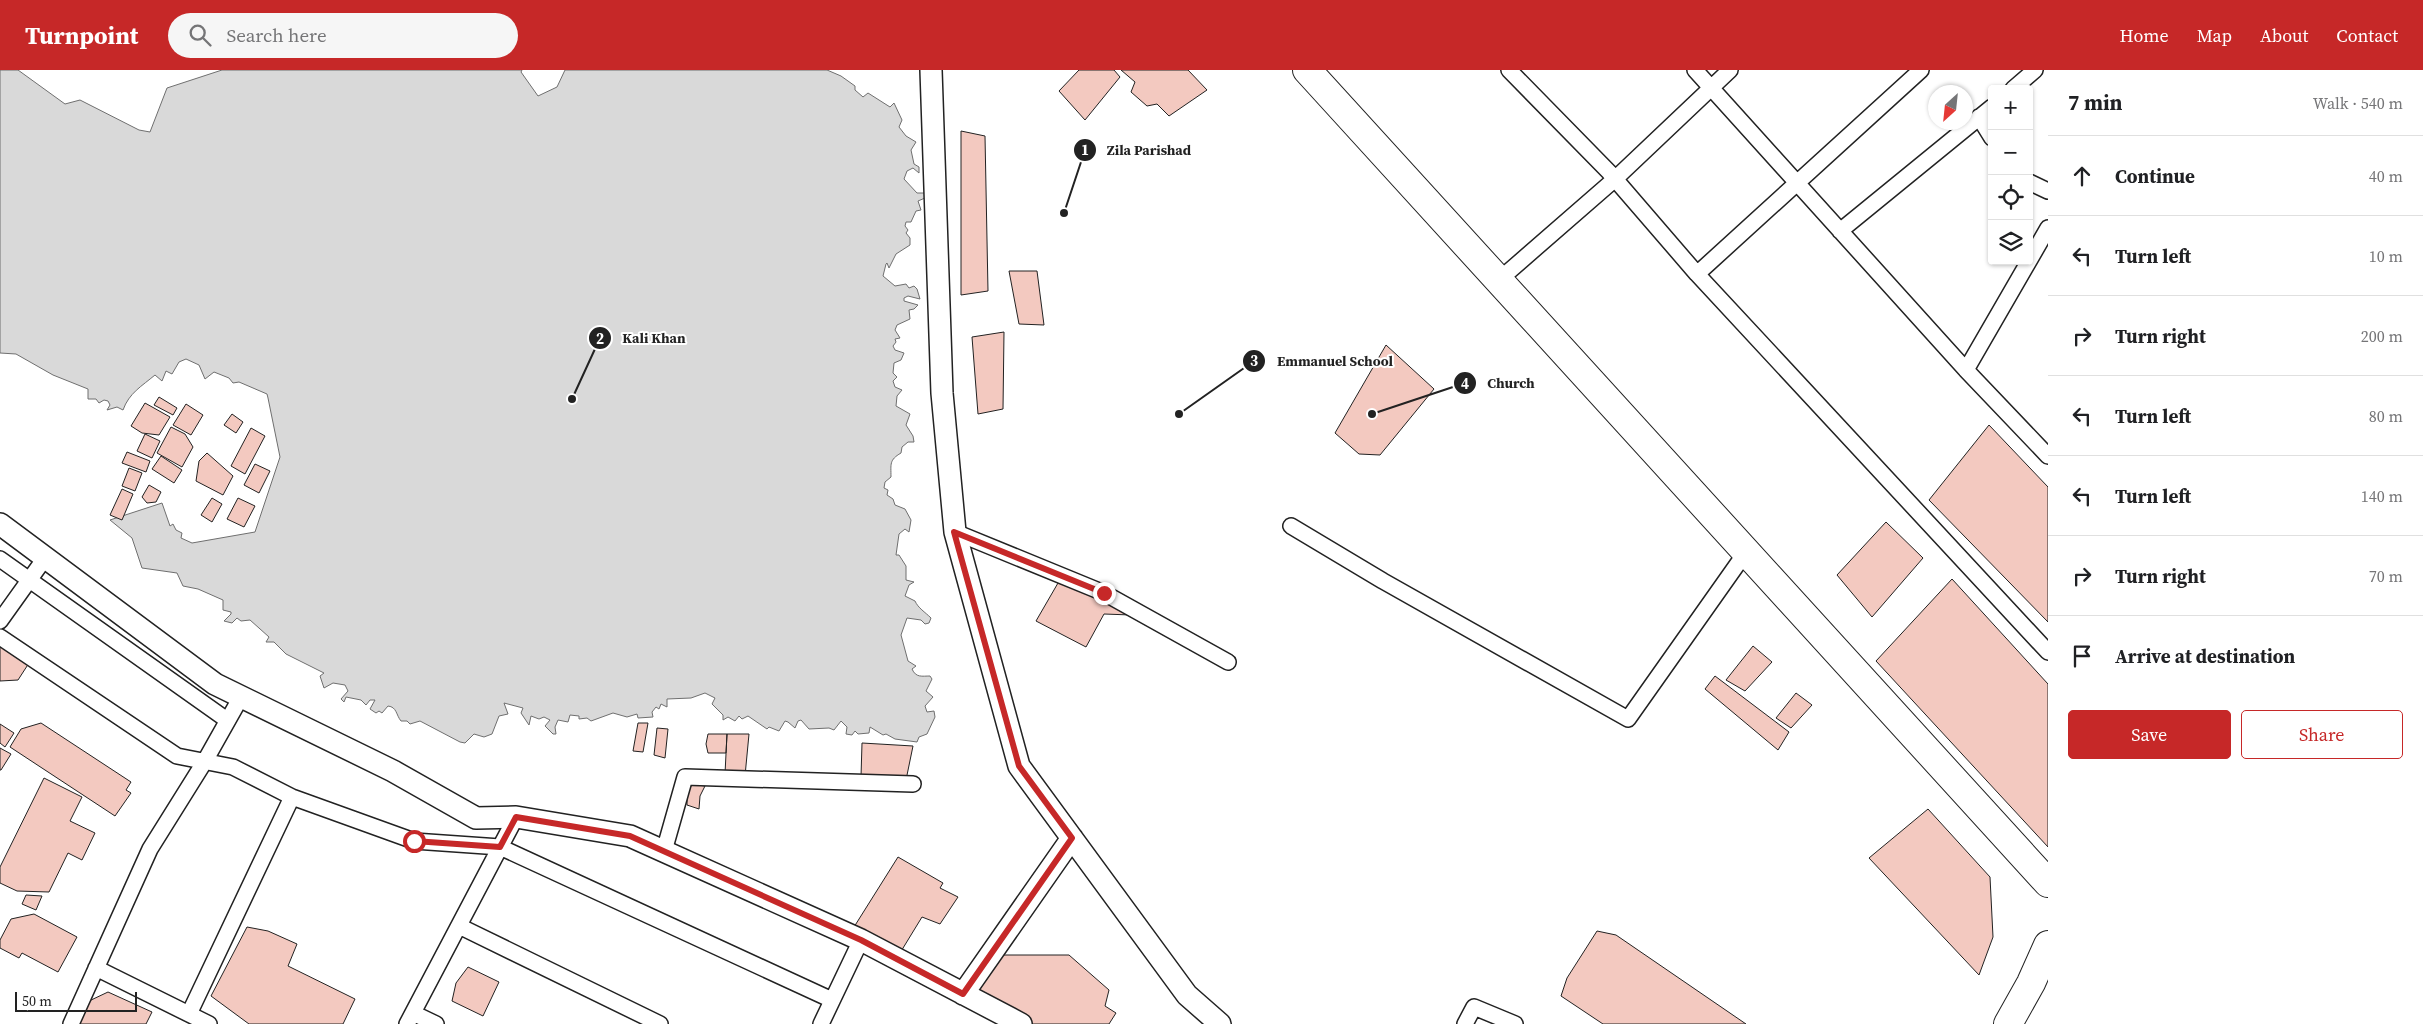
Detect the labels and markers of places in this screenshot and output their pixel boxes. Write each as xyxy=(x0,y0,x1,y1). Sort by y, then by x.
callout: Zila Parishad xyxy=(1072,135,1201,164)
callout: Kali Khan xyxy=(588,324,696,353)
callout: Emmanuel School xyxy=(1242,347,1403,376)
callout: Church xyxy=(1452,369,1545,398)

